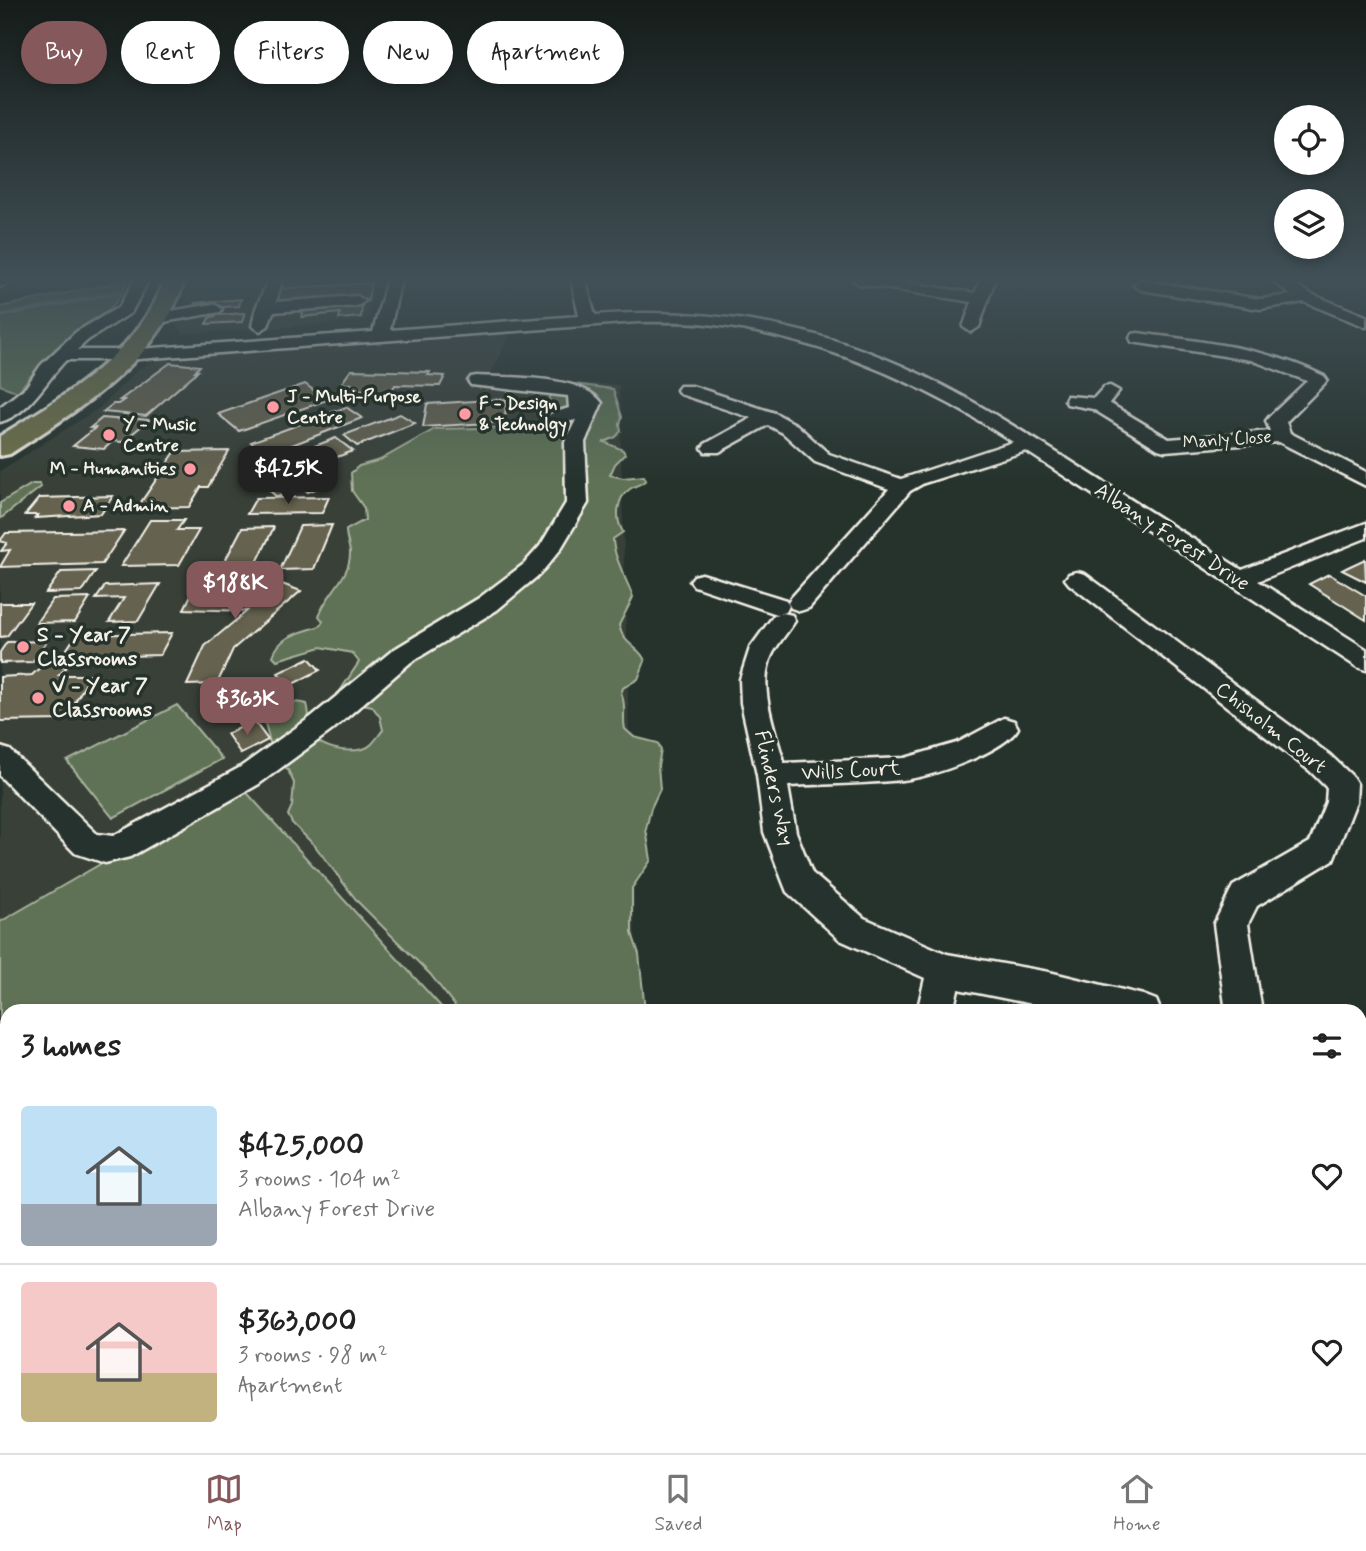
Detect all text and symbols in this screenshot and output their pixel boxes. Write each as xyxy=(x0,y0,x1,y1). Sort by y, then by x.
chip: Buy xyxy=(21,21,107,84)
chip: Rent xyxy=(121,21,220,84)
chip: Filters xyxy=(234,21,349,84)
chip: New xyxy=(363,21,453,84)
chip: Apartment xyxy=(467,21,624,84)
map controls xyxy=(1274,105,1344,259)
button: locate xyxy=(1274,105,1344,175)
button: layers xyxy=(1274,189,1344,259)
place label: J - Multi-Purpose Centre xyxy=(287,385,421,430)
place label: F - Design & Technolgy xyxy=(479,392,567,439)
marker: J - Multi-Purpose Centre xyxy=(265,399,281,415)
marker: F - Design & Technolgy xyxy=(457,406,473,422)
place label: Y - Music Centre xyxy=(123,413,196,458)
street label: Manly Close xyxy=(1182,425,1272,455)
marker: Y - Music Centre xyxy=(101,427,117,443)
pin: $425K xyxy=(239,447,337,506)
text: $425K xyxy=(254,454,322,484)
place label: M - Humanities xyxy=(50,457,176,481)
marker: M - Humanities xyxy=(182,461,198,477)
street label: Albany Forest Drive xyxy=(1089,476,1255,598)
place label: A - Admin xyxy=(83,494,169,518)
marker: A - Admin xyxy=(61,498,77,514)
pin: $188K xyxy=(186,562,284,621)
text: $188K xyxy=(202,569,268,599)
place label: S - Year 7 Classrooms xyxy=(37,621,138,673)
marker: S - Year 7 Classrooms xyxy=(15,639,31,655)
place label: V - Year 7 Classrooms xyxy=(52,672,153,724)
street label: Chisholm Court xyxy=(1209,676,1333,780)
pin: $363K xyxy=(198,678,296,737)
text: $363K xyxy=(216,685,278,715)
marker: V - Year 7 Classrooms xyxy=(30,690,46,706)
street label: Flinders Way xyxy=(747,728,801,848)
street label: Wills Court xyxy=(801,754,902,788)
text: 3 homes xyxy=(21,1027,121,1066)
icon: filters xyxy=(1308,1027,1346,1065)
text: $425,000 xyxy=(238,1126,364,1165)
icon: home xyxy=(77,1134,161,1218)
icon: heart xyxy=(1308,1157,1346,1195)
text: 3 rooms · 104 m² xyxy=(238,1165,401,1195)
text: Albany Forest Drive xyxy=(238,1195,435,1225)
text: $363,000 xyxy=(238,1302,357,1341)
icon: home xyxy=(77,1310,161,1394)
icon: heart xyxy=(1308,1333,1346,1371)
text: 3 rooms · 98 m² xyxy=(238,1341,388,1371)
text: Apartment xyxy=(238,1371,343,1401)
tab: Map xyxy=(205,1470,243,1537)
tab: Saved xyxy=(654,1470,702,1537)
tab: Home xyxy=(1113,1470,1161,1537)

